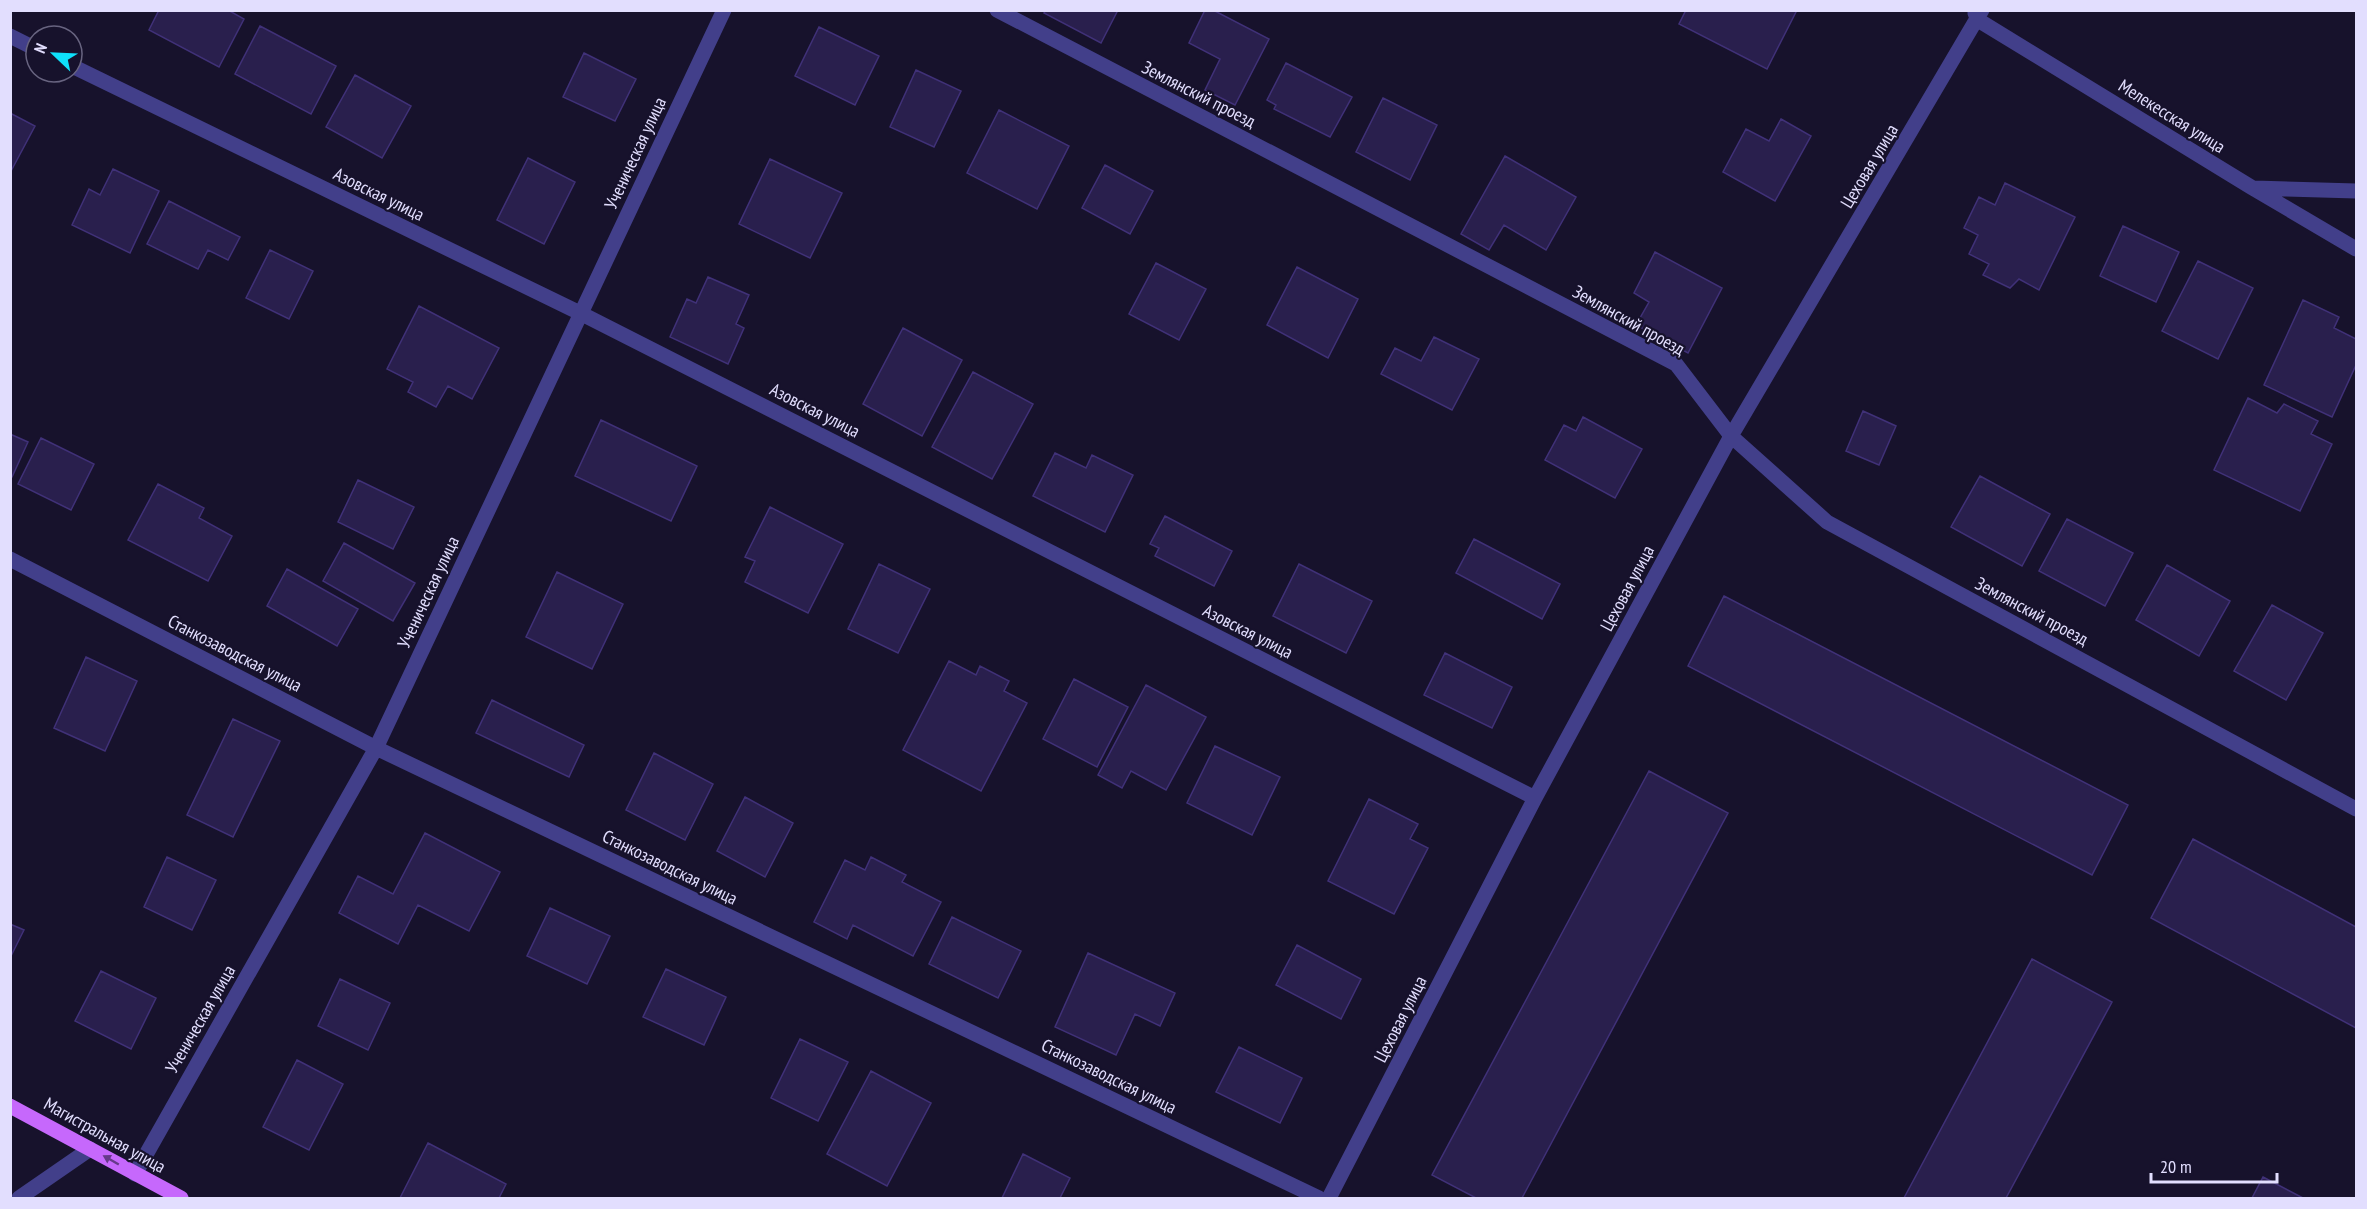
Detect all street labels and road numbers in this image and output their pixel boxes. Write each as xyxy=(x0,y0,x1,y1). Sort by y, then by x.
street label: Землянский проезд xyxy=(1138,55,1260,133)
street label: Мелекесская улица xyxy=(2114,74,2230,158)
street label: Ученическая улица xyxy=(599,93,671,213)
street label: Цеховая улица xyxy=(1835,120,1903,212)
street label: Азовская улица xyxy=(330,162,428,226)
street label: Землянский проезд xyxy=(1569,280,1689,360)
street label: Азовская улица xyxy=(766,377,864,443)
street label: Ученическая улица xyxy=(392,532,464,652)
street label: Цеховая улица xyxy=(1595,541,1659,635)
street label: Землянский проезд xyxy=(1972,572,2093,650)
street label: Азовская улица xyxy=(1199,598,1297,664)
street label: Станкозаводская улица xyxy=(164,609,306,697)
street label: Станкозаводская улица xyxy=(599,824,741,910)
street label: Ученическая улица xyxy=(160,961,240,1077)
street label: Цеховая улица xyxy=(1368,972,1432,1066)
street label: Станкозаводская улица xyxy=(1038,1033,1180,1119)
street label: Магистральная улица xyxy=(40,1092,170,1178)

